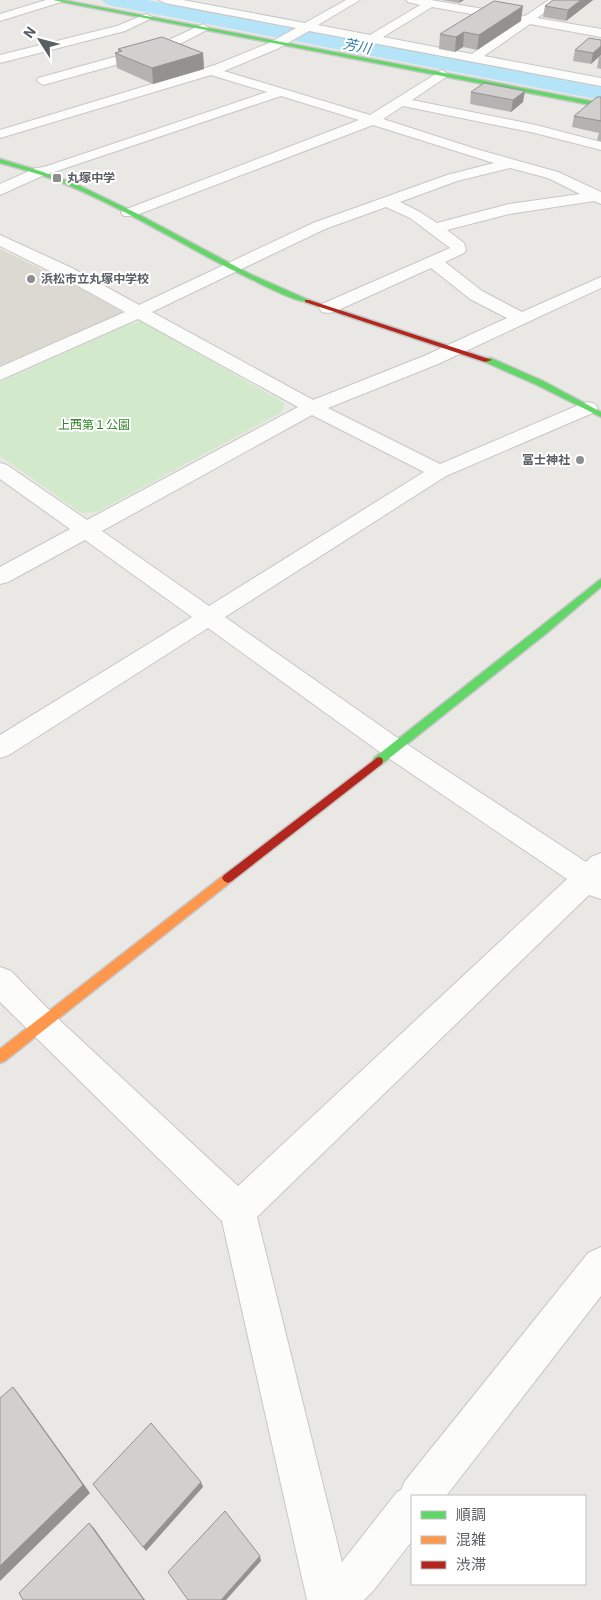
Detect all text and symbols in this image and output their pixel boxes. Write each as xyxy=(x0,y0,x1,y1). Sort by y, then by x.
north arrow xyxy=(15,15,65,65)
text: N xyxy=(20,24,39,41)
water label: 芳川 xyxy=(342,35,374,57)
place label: 丸塚中学 xyxy=(67,171,115,185)
marker: 丸塚中学 xyxy=(51,172,63,184)
place label: 浜松市立丸塚中学校 xyxy=(41,272,149,286)
marker: 浜松市立丸塚中学校 xyxy=(25,273,37,285)
park label: 上西第１公園 xyxy=(58,418,130,432)
place label: 冨士神社 xyxy=(522,453,570,467)
marker: 冨士神社 xyxy=(574,454,586,466)
legend xyxy=(411,1495,586,1585)
text: 順調 xyxy=(456,1506,486,1524)
text: 混雑 xyxy=(456,1531,486,1549)
text: 渋滞 xyxy=(456,1556,486,1574)

